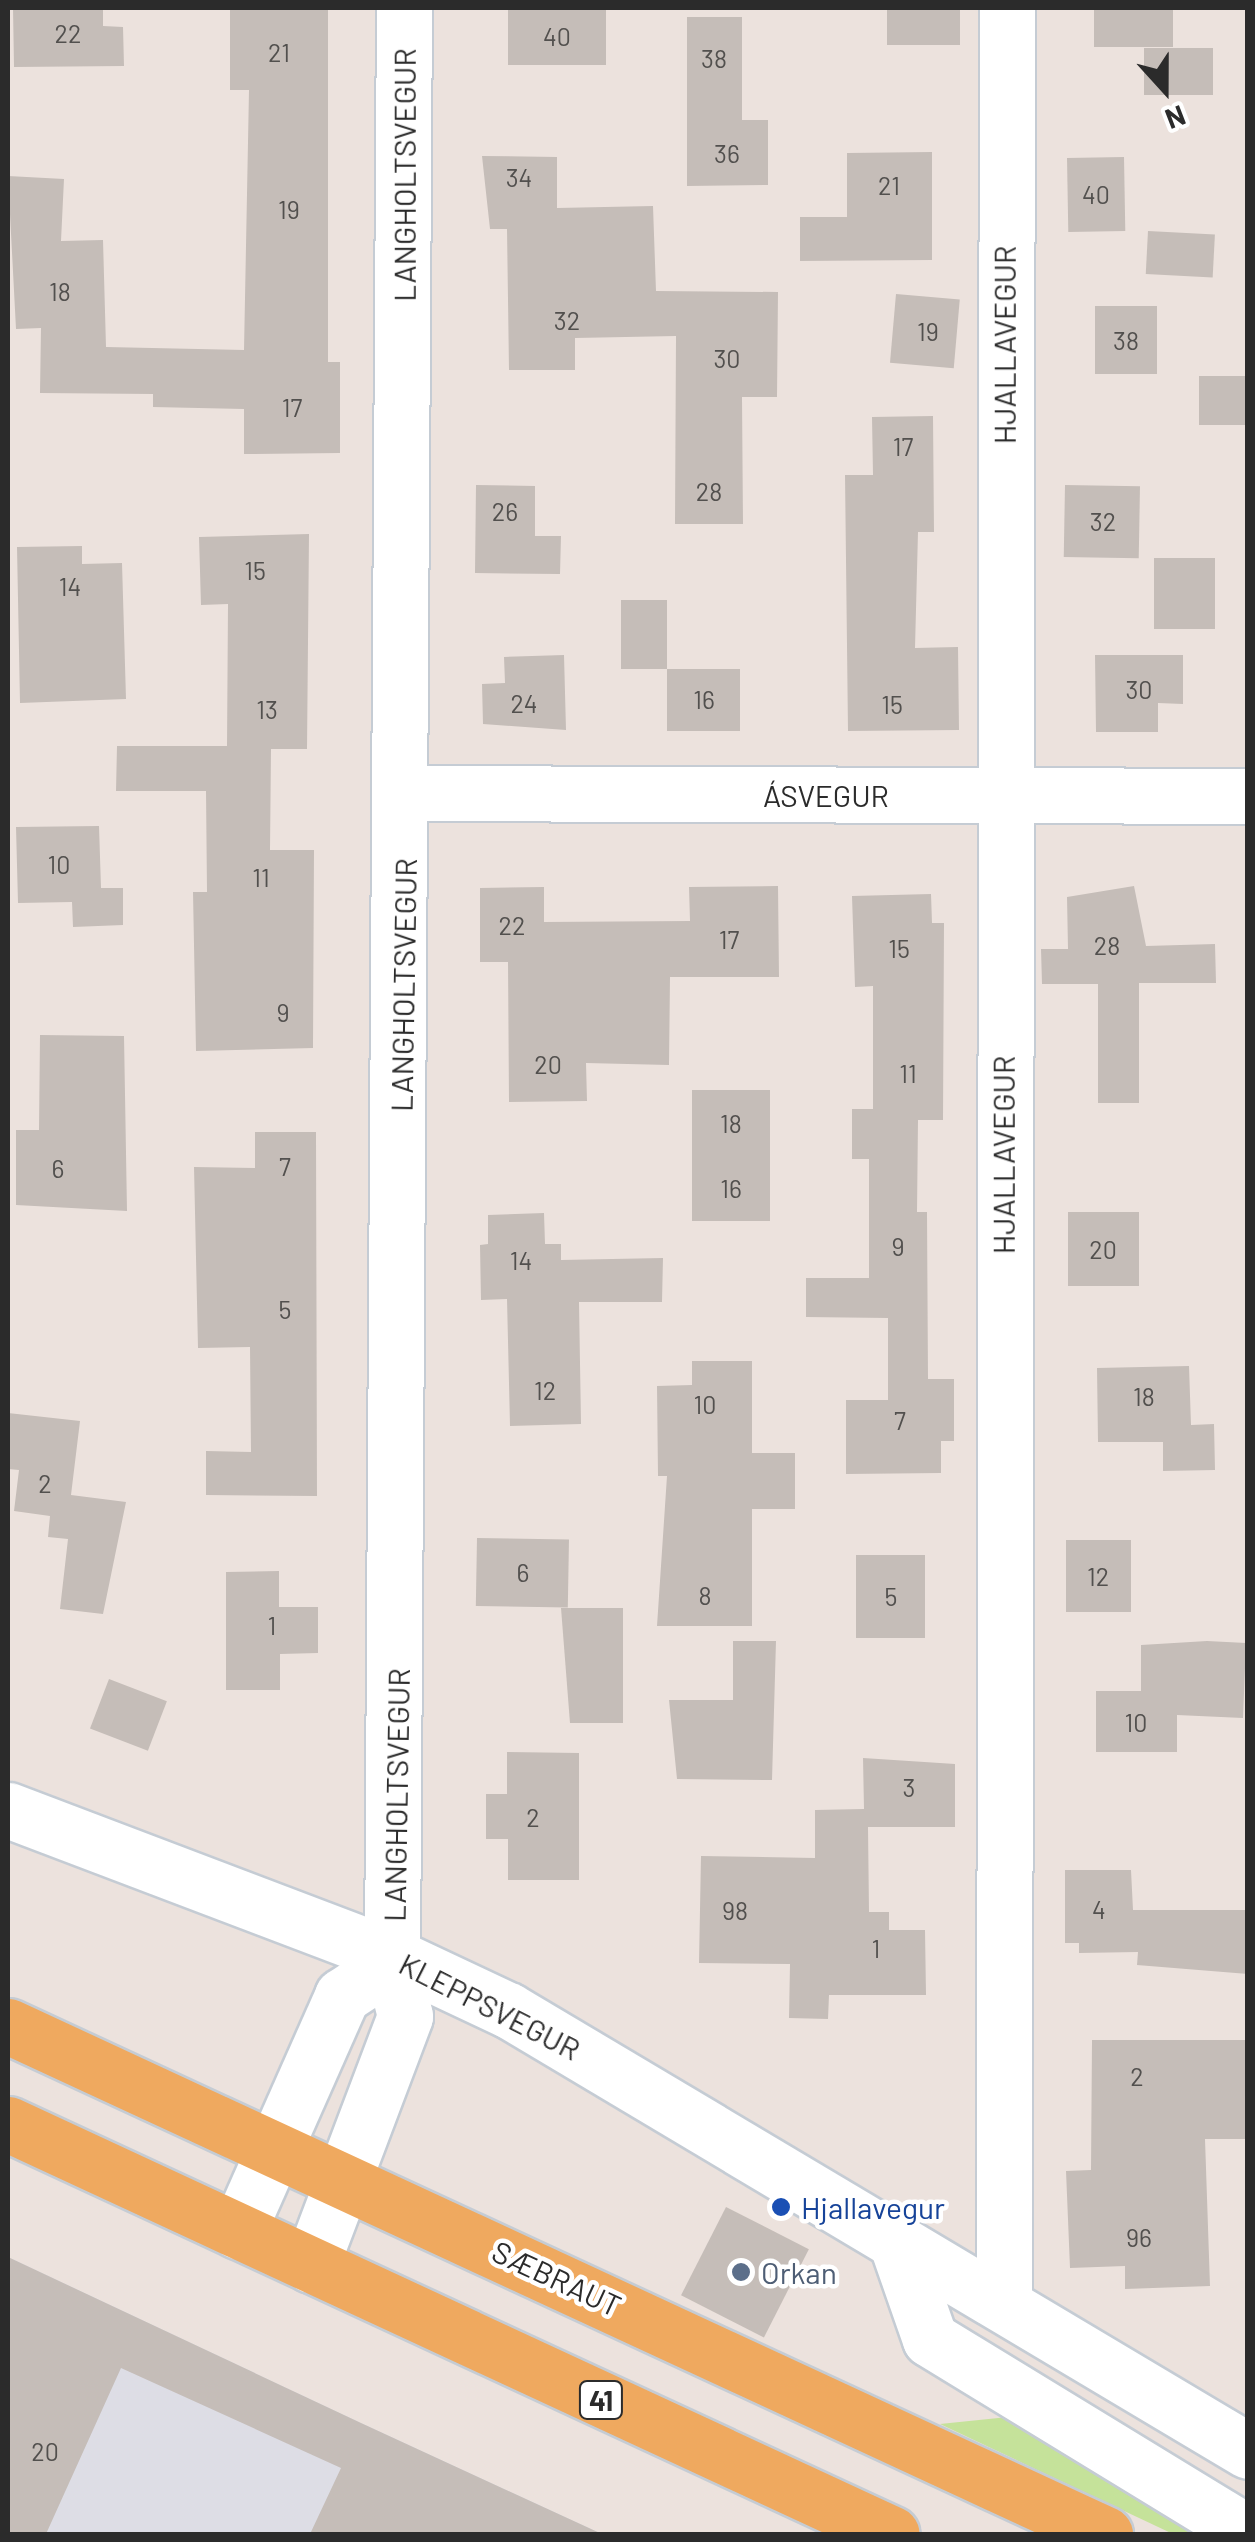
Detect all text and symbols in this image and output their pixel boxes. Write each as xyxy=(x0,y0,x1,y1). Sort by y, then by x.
house number: 22 xyxy=(55,18,81,48)
house number: 40 xyxy=(543,21,571,51)
house number: 21 xyxy=(268,37,290,67)
north arrow xyxy=(1115,40,1215,140)
house number: 38 xyxy=(701,43,727,73)
street label: LANGHOLTSVEGUR xyxy=(386,48,422,302)
text: N xyxy=(1161,99,1191,137)
house number: 36 xyxy=(714,138,740,168)
house number: 34 xyxy=(506,162,532,192)
house number: 21 xyxy=(878,170,900,200)
house number: 40 xyxy=(1082,179,1110,209)
house number: 19 xyxy=(278,194,300,224)
street label: HJALLAVEGUR xyxy=(986,246,1022,444)
house number: 18 xyxy=(49,276,71,306)
house number: 32 xyxy=(554,305,580,335)
house number: 19 xyxy=(917,316,939,346)
house number: 38 xyxy=(1113,325,1139,355)
house number: 30 xyxy=(714,343,740,373)
house number: 17 xyxy=(282,392,302,422)
house number: 17 xyxy=(893,431,913,461)
house number: 28 xyxy=(696,476,722,506)
house number: 26 xyxy=(492,496,518,526)
house number: 32 xyxy=(1090,506,1116,536)
house number: 15 xyxy=(244,555,266,585)
house number: 14 xyxy=(59,571,81,601)
house number: 30 xyxy=(1126,674,1152,704)
house number: 16 xyxy=(693,684,715,714)
house number: 24 xyxy=(510,688,538,718)
house number: 15 xyxy=(881,689,903,719)
house number: 13 xyxy=(256,694,278,724)
street label: ÁSVEGUR xyxy=(763,777,889,813)
house number: 10 xyxy=(48,849,70,879)
street label: LANGHOLTSVEGUR xyxy=(383,858,423,1112)
house number: 11 xyxy=(252,862,270,892)
house number: 22 xyxy=(499,910,525,940)
house number: 17 xyxy=(719,924,739,954)
house number: 28 xyxy=(1094,930,1120,960)
house number: 15 xyxy=(888,933,910,963)
house number: 9 xyxy=(276,997,290,1027)
house number: 20 xyxy=(534,1049,562,1079)
street label: HJALLAVEGUR xyxy=(985,1056,1021,1254)
house number: 11 xyxy=(899,1058,917,1088)
house number: 18 xyxy=(720,1108,742,1138)
house number: 7 xyxy=(279,1151,291,1181)
house number: 6 xyxy=(52,1153,64,1183)
house number: 16 xyxy=(720,1173,742,1203)
house number: 9 xyxy=(891,1231,905,1261)
house number: 20 xyxy=(1089,1234,1117,1264)
house number: 14 xyxy=(510,1245,532,1275)
house number: 5 xyxy=(279,1294,291,1324)
house number: 12 xyxy=(534,1375,556,1405)
house number: 18 xyxy=(1133,1381,1155,1411)
house number: 10 xyxy=(694,1389,716,1419)
house number: 7 xyxy=(894,1405,906,1435)
house number: 2 xyxy=(38,1468,52,1498)
house number: 6 xyxy=(517,1557,529,1587)
house number: 12 xyxy=(1087,1561,1109,1591)
house number: 8 xyxy=(698,1580,712,1610)
house number: 5 xyxy=(885,1581,897,1611)
house number: 1 xyxy=(268,1610,276,1640)
street label: LANGHOLTSVEGUR xyxy=(376,1668,416,1922)
house number: 10 xyxy=(1125,1707,1147,1737)
house number: 3 xyxy=(903,1772,915,1802)
house number: 2 xyxy=(526,1802,540,1832)
house number: 4 xyxy=(1092,1894,1106,1924)
house number: 98 xyxy=(722,1895,748,1925)
house number: 1 xyxy=(872,1933,880,1963)
street label: KLEPPSVEGUR xyxy=(394,1945,586,2067)
house number: 2 xyxy=(1130,2061,1144,2091)
place label: Hjallavegur xyxy=(801,2189,945,2225)
marker: Hjallavegur xyxy=(770,2196,792,2218)
house number: 96 xyxy=(1126,2222,1152,2252)
street label: SÆBRAUT xyxy=(487,2233,627,2323)
place label: Orkan xyxy=(761,2254,837,2290)
marker: Orkan xyxy=(730,2261,752,2283)
road number: 41 xyxy=(578,2377,624,2423)
house number: 20 xyxy=(31,2436,59,2466)

